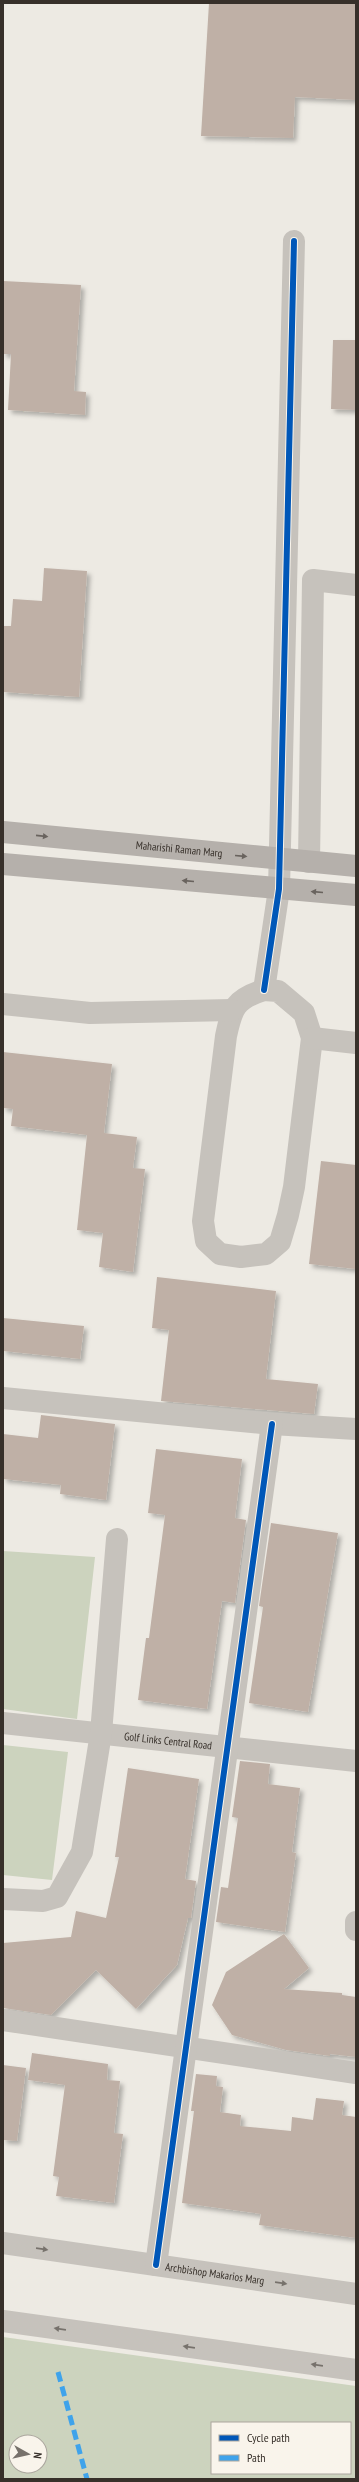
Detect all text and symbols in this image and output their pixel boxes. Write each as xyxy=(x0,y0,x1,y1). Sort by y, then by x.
one-way arrow xyxy=(36,833,48,839)
street label: Maharishi Raman Marg xyxy=(135,838,223,860)
one-way arrow xyxy=(235,852,247,859)
one-way arrow xyxy=(182,877,194,884)
one-way arrow xyxy=(311,889,323,895)
street label: Golf Links Central Road xyxy=(123,1729,213,1752)
one-way arrow xyxy=(36,2246,48,2252)
street label: Archbishop Makarios Marg xyxy=(164,2260,266,2288)
one-way arrow xyxy=(275,2280,287,2286)
one-way arrow xyxy=(54,2326,66,2332)
one-way arrow xyxy=(183,2344,195,2350)
one-way arrow xyxy=(311,2362,323,2368)
legend xyxy=(211,2422,351,2474)
text: Cycle path xyxy=(247,2430,290,2445)
north arrow xyxy=(8,2434,48,2474)
text: Path xyxy=(247,2450,265,2465)
text: N xyxy=(31,2451,45,2459)

